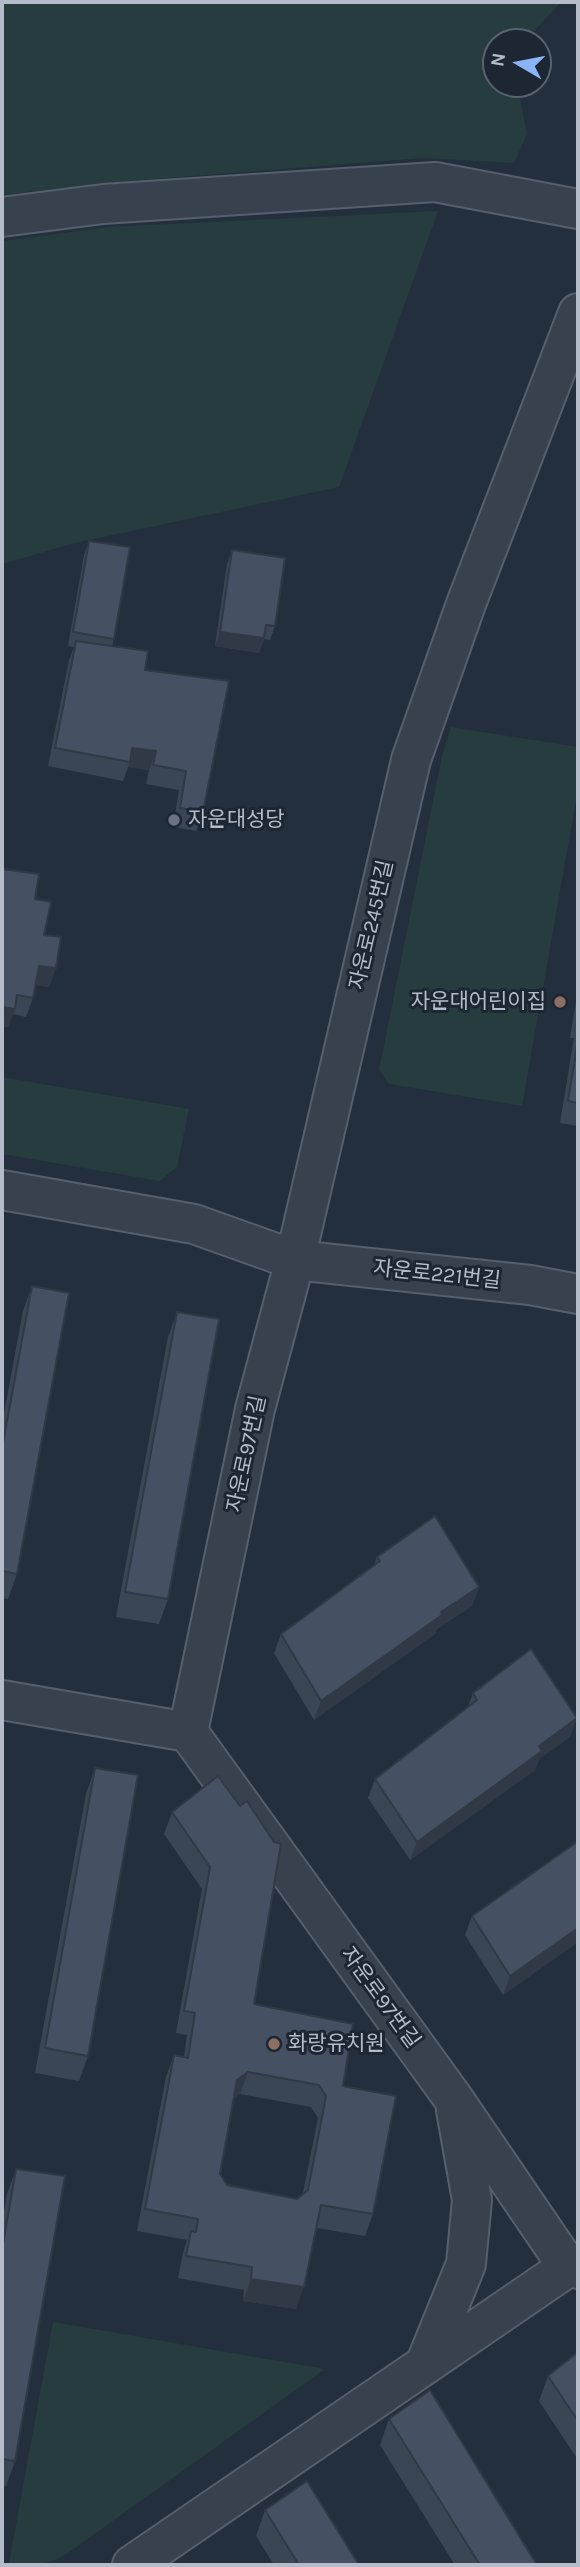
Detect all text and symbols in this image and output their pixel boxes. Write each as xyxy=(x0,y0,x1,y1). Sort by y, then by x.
north arrow xyxy=(482,28,552,98)
text: N xyxy=(486,51,510,68)
place label: 자운대성당 xyxy=(188,807,285,833)
marker: 자운대성당 xyxy=(166,812,182,828)
street label: 자운로245번길 xyxy=(345,858,399,992)
place label: 자운대어린이집 xyxy=(411,989,546,1015)
marker: 자운대어린이집 xyxy=(552,994,568,1010)
street label: 자운로221번길 xyxy=(372,1256,502,1294)
street label: 자운로97번길 xyxy=(222,1393,272,1515)
street label: 자운로97번길 xyxy=(335,1943,425,2053)
place label: 화랑유치원 xyxy=(288,2031,385,2057)
marker: 화랑유치원 xyxy=(266,2036,282,2052)

